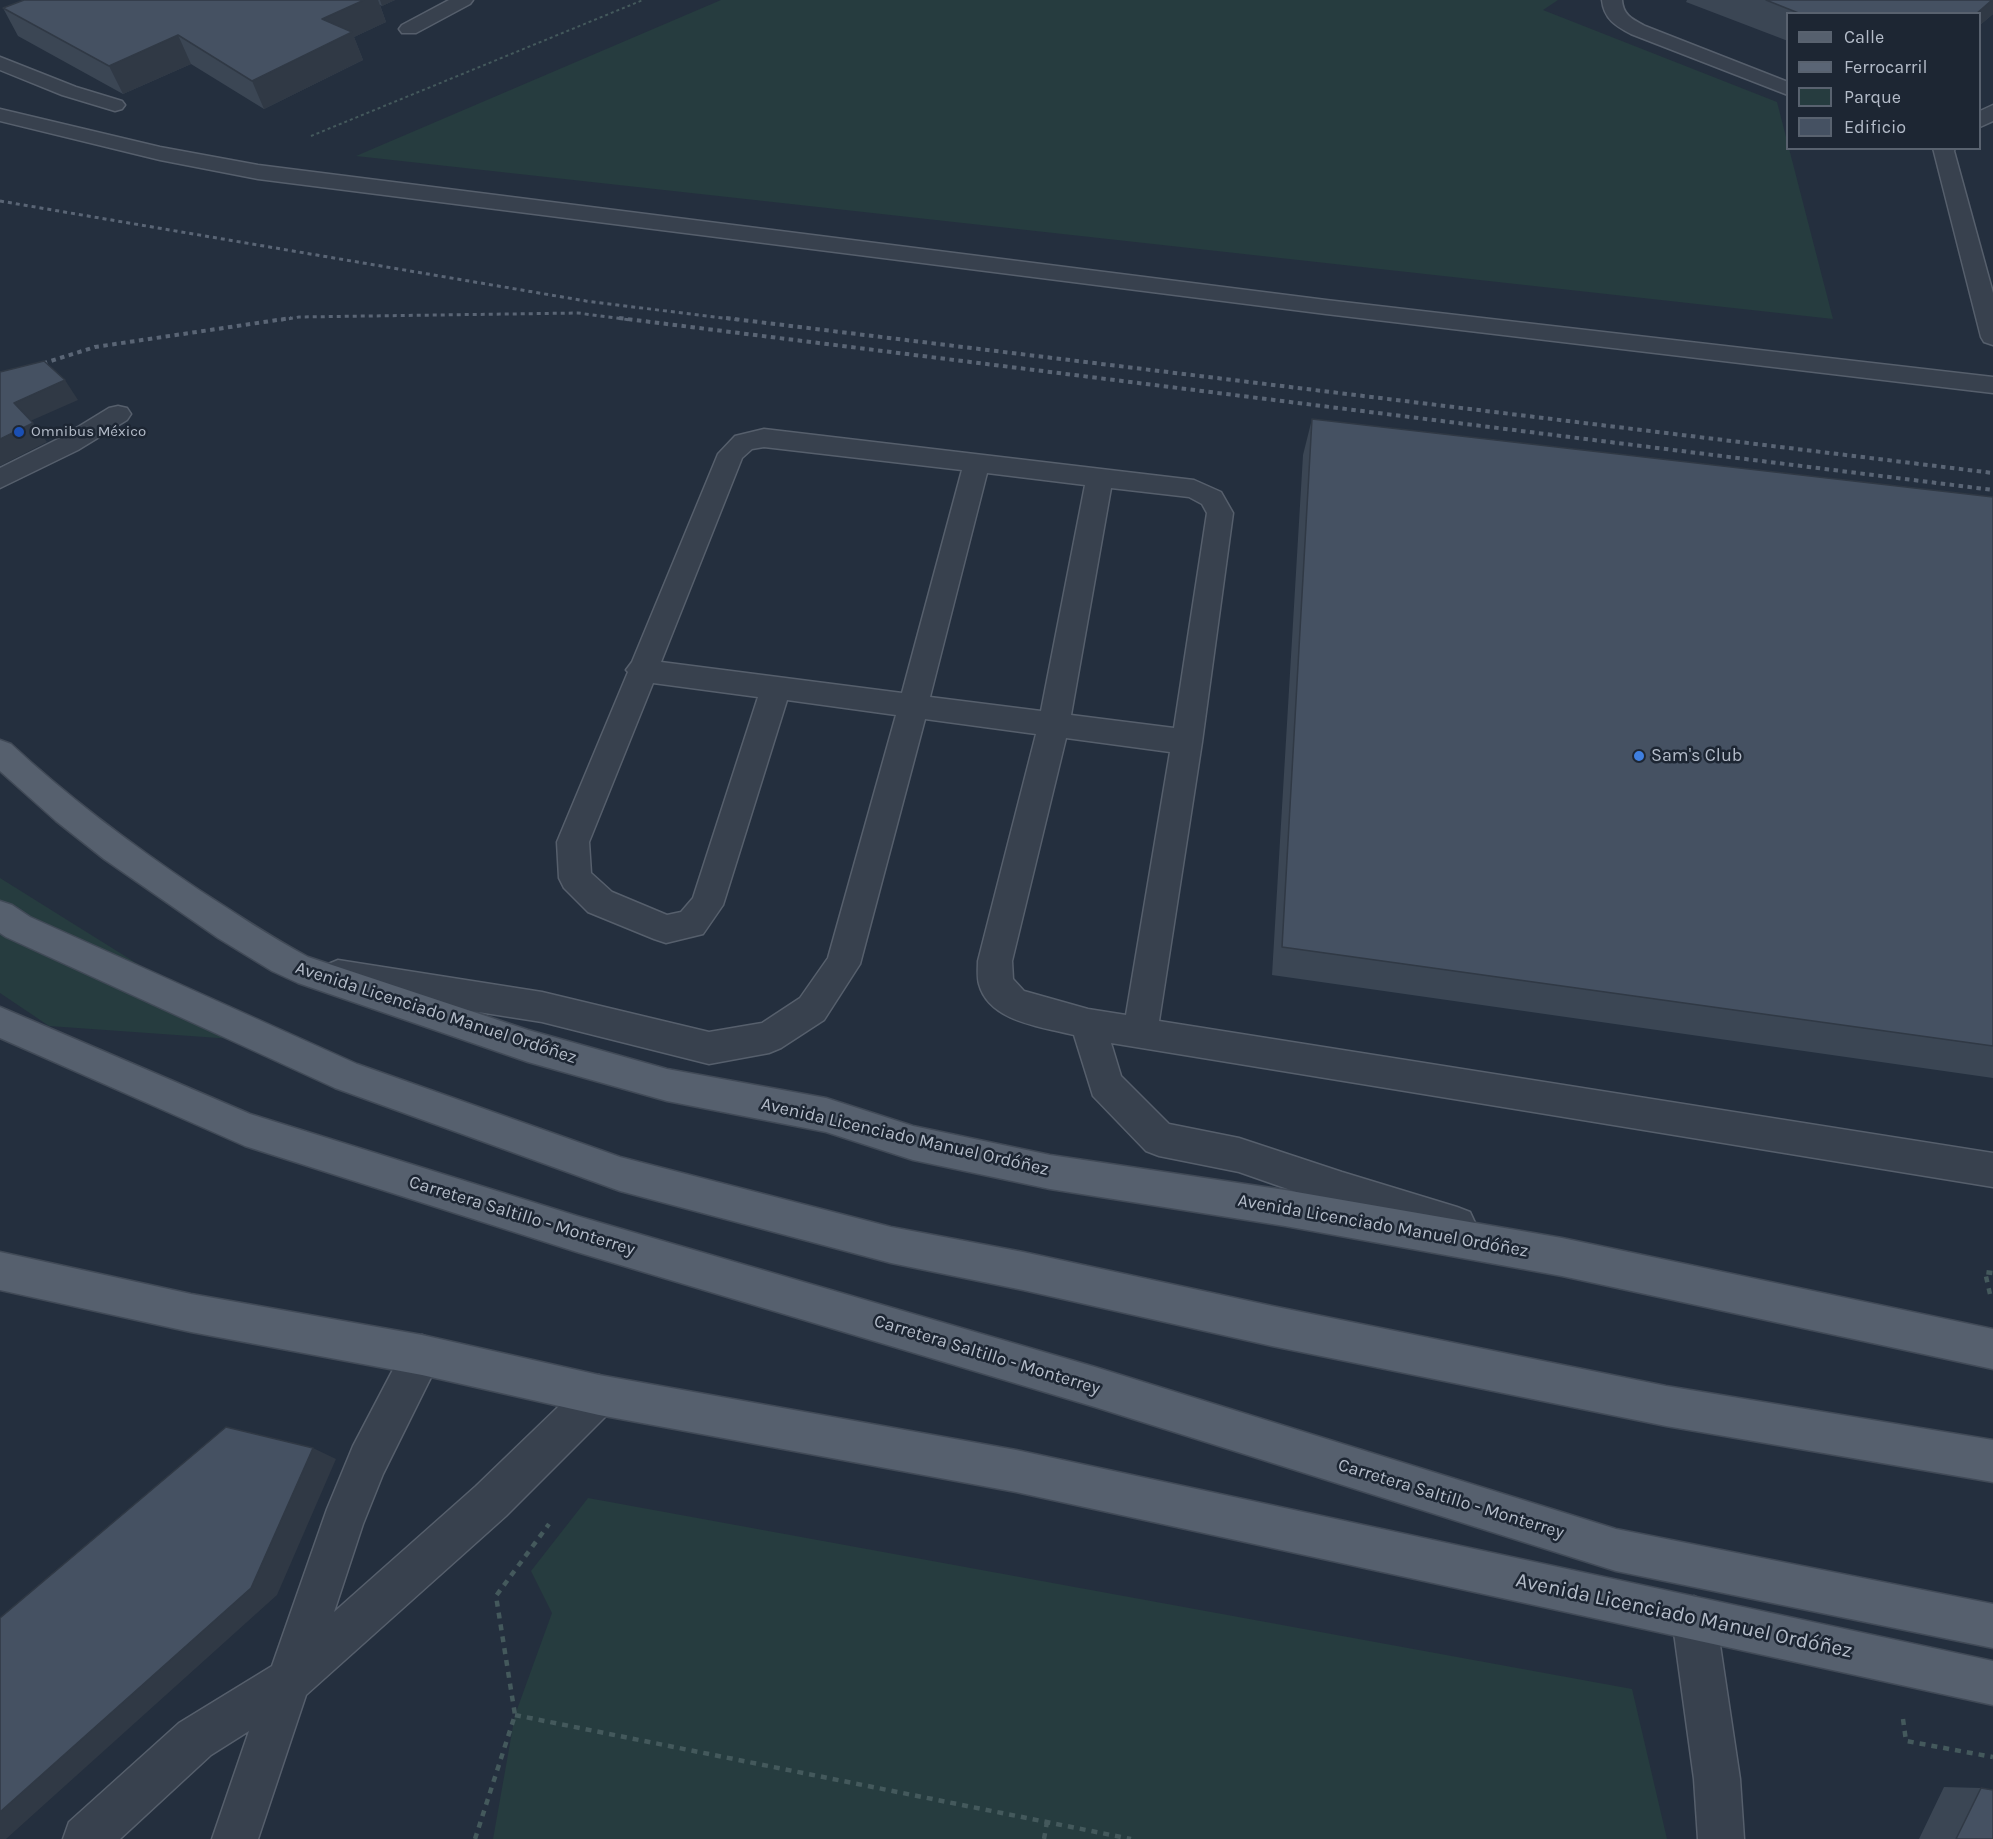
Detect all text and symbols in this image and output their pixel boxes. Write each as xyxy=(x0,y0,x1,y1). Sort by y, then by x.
legend xyxy=(1786,12,1981,150)
text: Calle xyxy=(1844,26,1884,48)
text: Ferrocarril xyxy=(1844,56,1928,78)
text: Parque xyxy=(1844,86,1901,108)
text: Edificio xyxy=(1844,116,1906,138)
place label: Omnibus México xyxy=(31,423,146,441)
marker: Omnibus México xyxy=(12,425,26,439)
place label: Sam's Club xyxy=(1651,745,1742,767)
marker: Sam's Club xyxy=(1632,749,1646,763)
street label: Avenida Licenciado Manuel Ordóñez xyxy=(293,957,579,1069)
street label: Avenida Licenciado Manuel Ordóñez xyxy=(759,1093,1051,1181)
street label: Carretera Saltillo - Monterrey xyxy=(406,1171,638,1261)
street label: Avenida Licenciado Manuel Ordóñez xyxy=(1236,1190,1530,1262)
street label: Carretera Saltillo - Monterrey xyxy=(871,1310,1103,1400)
street label: Carretera Saltillo - Monterrey xyxy=(1335,1454,1567,1544)
street label: Avenida Licenciado Manuel Ordóñez xyxy=(1513,1568,1855,1664)

